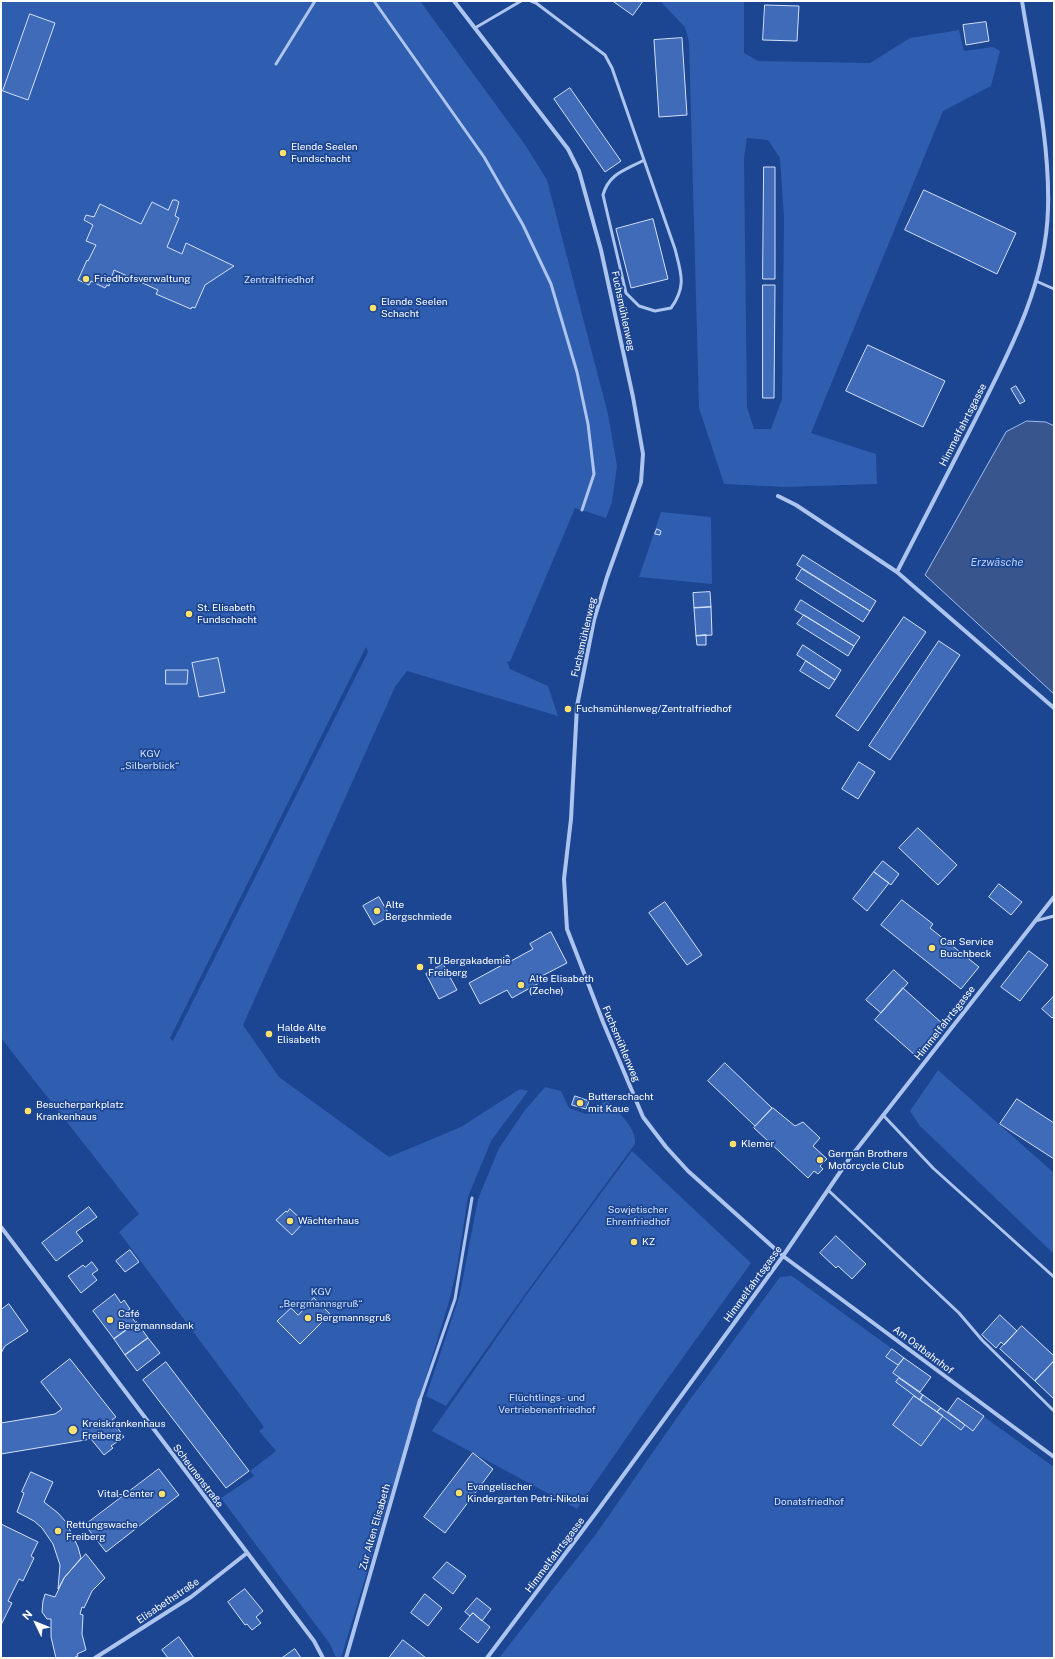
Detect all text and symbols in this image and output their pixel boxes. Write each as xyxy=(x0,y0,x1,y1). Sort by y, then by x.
place label: Elende Seelen Fundschacht xyxy=(291,141,358,164)
marker: Elende Seelen Fundschacht xyxy=(278,148,288,158)
street label: Fuchsmühlenweg xyxy=(609,270,637,352)
place label: Friedhofsverwaltung xyxy=(94,273,190,285)
marker: Friedhofsverwaltung xyxy=(81,274,91,284)
park label: Zentralfriedhof xyxy=(244,274,314,286)
place label: Elende Seelen Schacht xyxy=(381,296,448,320)
marker: Elende Seelen Schacht xyxy=(368,303,378,313)
street label: Himmelfahrtsgasse xyxy=(937,382,989,468)
water label: Erzwäsche xyxy=(971,556,1023,570)
street label: Fuchsmühlenweg xyxy=(569,596,599,678)
place label: St. Elisabeth Fundschacht xyxy=(197,602,257,626)
marker: St. Elisabeth Fundschacht xyxy=(184,609,194,619)
place label: Fuchsmühlenweg/Zentralfriedhof xyxy=(576,703,732,715)
marker: Fuchsmühlenweg/Zentralfriedhof xyxy=(563,704,573,714)
park label: KGV „Silberblick“ xyxy=(121,748,179,772)
place label: Alte Bergschmiede xyxy=(385,899,452,922)
marker: Alte Bergschmiede xyxy=(372,906,382,916)
place label: Car Service Buschbeck xyxy=(940,936,994,960)
marker: Car Service Buschbeck xyxy=(927,943,937,953)
place label: TU Bergakademie Freiberg xyxy=(428,955,511,978)
marker: TU Bergakademie Freiberg xyxy=(415,962,425,972)
place label: Alte Elisabeth (Zeche) xyxy=(529,973,594,996)
marker: Alte Elisabeth (Zeche) xyxy=(516,980,526,990)
street label: Himmelfahrtsgasse xyxy=(912,983,978,1063)
street label: Fuchsmühlenweg xyxy=(600,1004,642,1084)
place label: Halde Alte Elisabeth xyxy=(277,1022,326,1046)
marker: Halde Alte Elisabeth xyxy=(264,1029,274,1039)
place label: Butterschacht mit Kaue xyxy=(588,1091,654,1114)
marker: Butterschacht mit Kaue xyxy=(575,1098,585,1108)
place label: Besucherparkplatz Krankenhaus xyxy=(36,1099,124,1122)
marker: Besucherparkplatz Krankenhaus xyxy=(23,1106,33,1116)
place label: Klemer xyxy=(741,1138,774,1150)
marker: Klemer xyxy=(728,1139,738,1149)
place label: German Brothers Motorcycle Club xyxy=(828,1148,907,1172)
marker: German Brothers Motorcycle Club xyxy=(815,1155,825,1165)
park label: Sowjetischer Ehrenfriedhof xyxy=(606,1204,670,1228)
place label: Wächterhaus xyxy=(298,1215,359,1227)
marker: Wächterhaus xyxy=(285,1216,295,1226)
place label: KZ xyxy=(642,1236,655,1248)
marker: KZ xyxy=(629,1237,639,1247)
street label: Himmelfahrtsgasse xyxy=(721,1244,785,1324)
park label: KGV „Bergmannsgruß“ xyxy=(279,1286,363,1310)
place label: Café Bergmannsdank xyxy=(118,1308,194,1332)
place label: Bergmannsgruß xyxy=(316,1312,391,1324)
marker: Bergmannsgruß xyxy=(303,1313,313,1323)
marker: Café Bergmannsdank xyxy=(105,1315,115,1325)
street label: Am Ostbahnhof xyxy=(890,1323,956,1377)
park label: Flüchtlings- und Vertriebenenfriedhof xyxy=(498,1392,596,1416)
place label: Kreiskrankenhaus Freiberg xyxy=(82,1418,165,1442)
marker: Kreiskrankenhaus Freiberg xyxy=(67,1424,79,1436)
street label: Scheunenstraße xyxy=(170,1442,226,1510)
place label: Evangelischer Kindergarten Petri-Nikolai xyxy=(467,1481,588,1504)
street label: Zur Alten Elisabeth xyxy=(357,1483,393,1571)
place label: Vital-Center xyxy=(97,1488,154,1500)
marker: Evangelischer Kindergarten Petri-Nikolai xyxy=(454,1488,464,1498)
marker: Vital-Center xyxy=(157,1489,167,1499)
park label: Donatsfriedhof xyxy=(774,1496,844,1508)
street label: Himmelfahrtsgasse xyxy=(523,1515,587,1595)
place label: Rettungswache Freiberg xyxy=(66,1519,138,1542)
marker: Rettungswache Freiberg xyxy=(53,1526,63,1536)
street label: Elisabethstraße xyxy=(134,1576,202,1626)
north arrow xyxy=(16,1603,56,1643)
text: N xyxy=(20,1608,35,1622)

